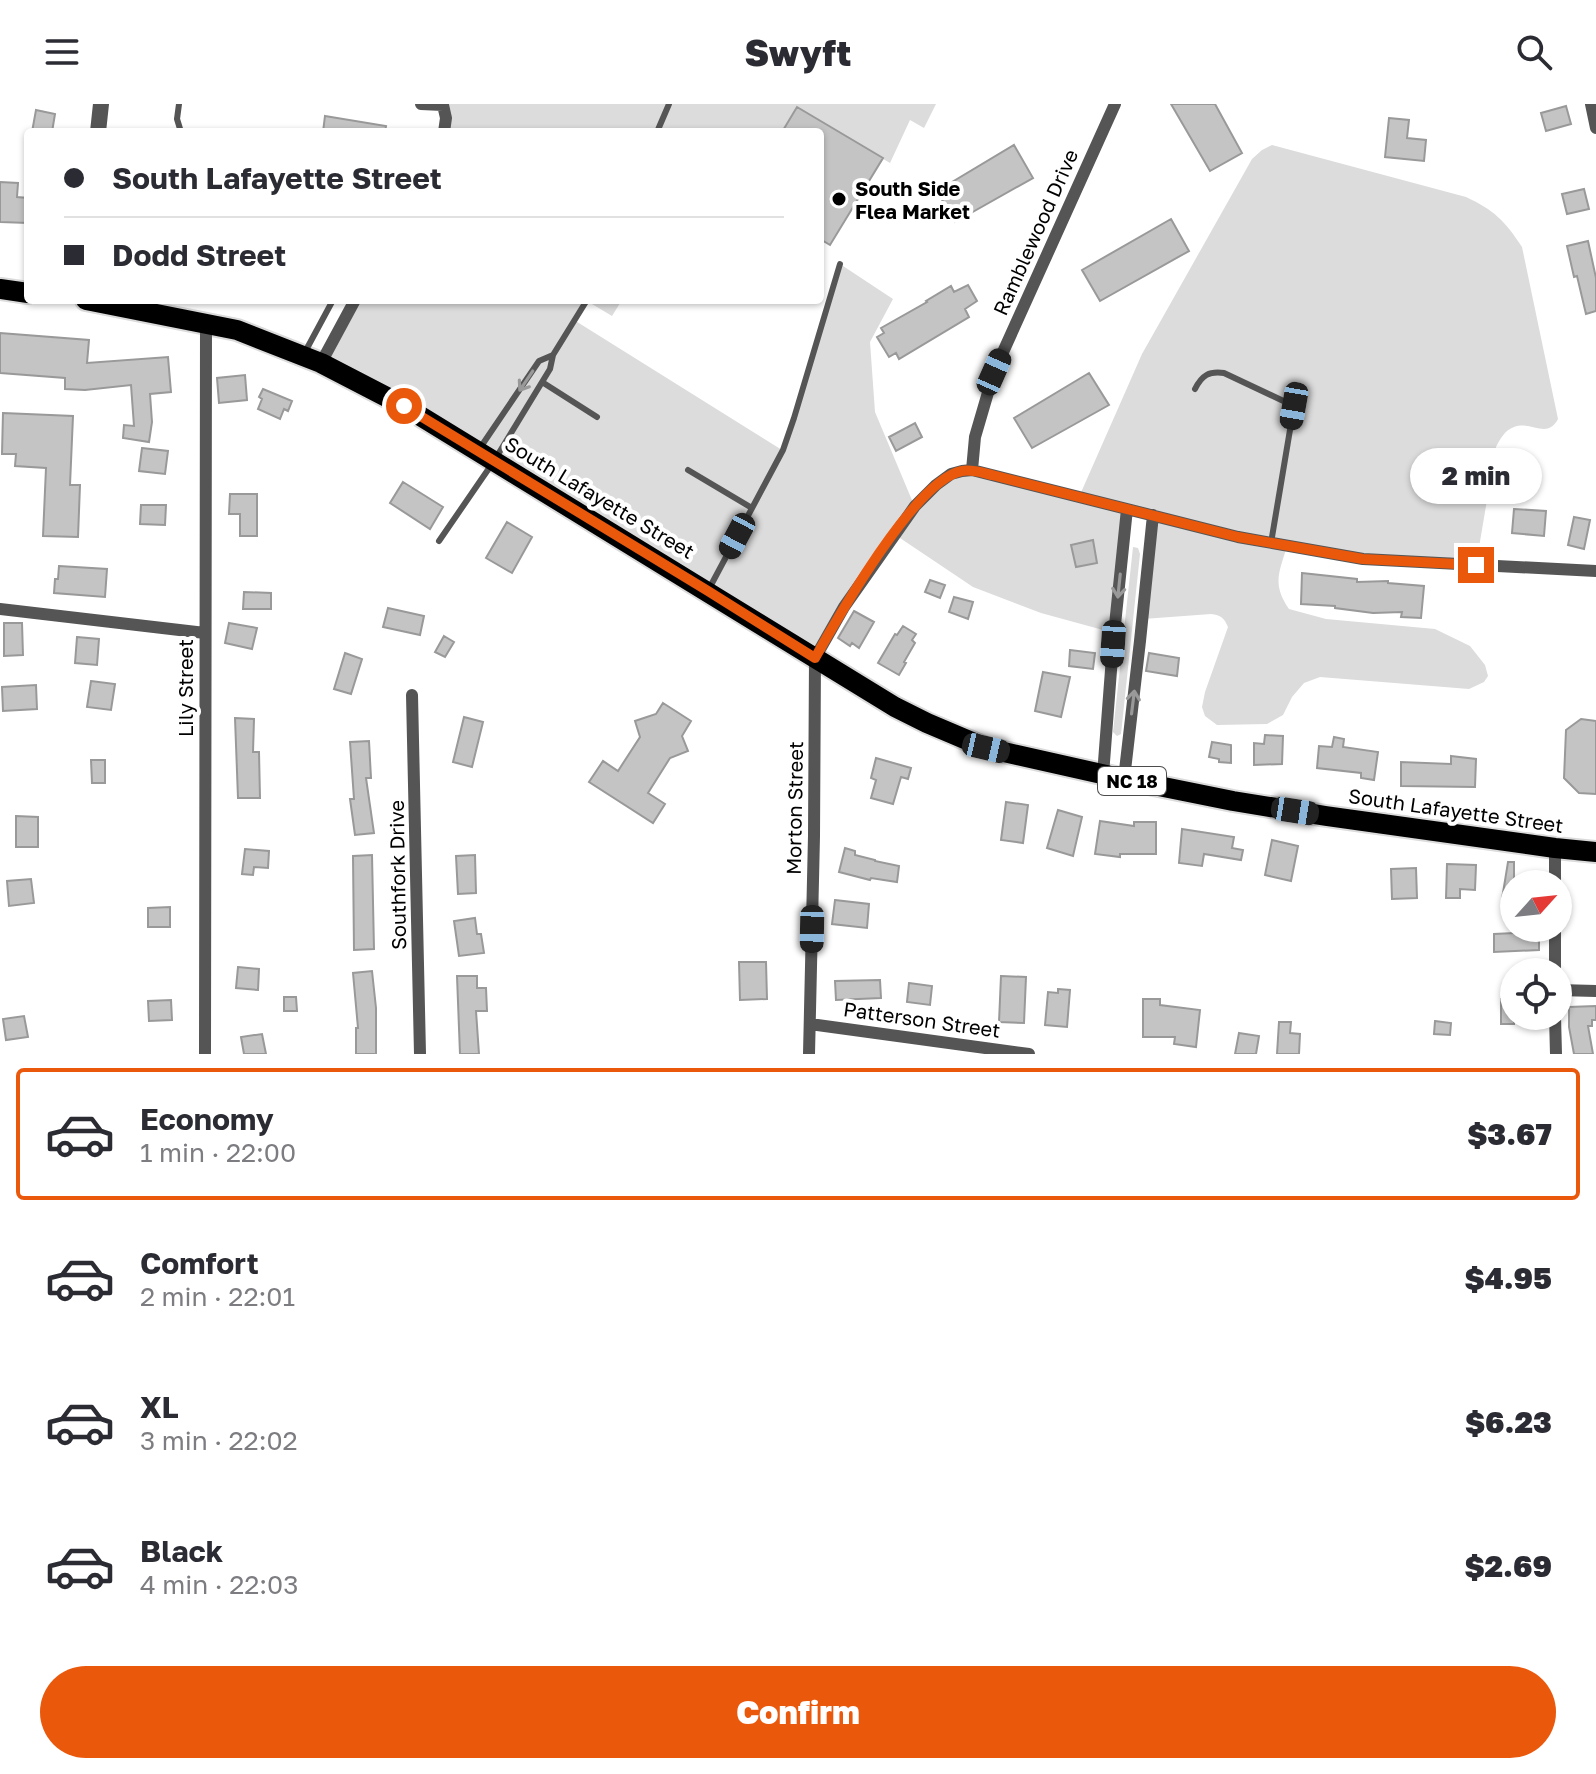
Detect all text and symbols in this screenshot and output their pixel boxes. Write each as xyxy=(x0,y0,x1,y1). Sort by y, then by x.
icon: menu xyxy=(40,30,84,74)
icon: search xyxy=(1512,30,1556,74)
text: Swyft xyxy=(745,31,851,74)
street label: Ramblewood Drive xyxy=(988,145,1082,319)
text: South Lafayette Street xyxy=(112,160,442,196)
place label: South Side Flea Market xyxy=(855,176,970,223)
marker: South Side Flea Market xyxy=(830,190,848,208)
text: Dodd Street xyxy=(112,237,286,273)
car xyxy=(973,345,1015,399)
one-way arrow xyxy=(518,369,534,392)
car xyxy=(1278,380,1310,432)
route start xyxy=(386,388,422,424)
street label: South Lafayette Street xyxy=(501,431,699,563)
callout: 2 min xyxy=(1410,449,1542,505)
text: 2 min xyxy=(1442,460,1510,491)
car xyxy=(715,509,759,563)
route end xyxy=(1458,547,1494,583)
one-way arrow xyxy=(1111,572,1126,599)
car xyxy=(1099,619,1127,669)
street label: Lily Street xyxy=(173,639,197,737)
one-way arrow xyxy=(1126,690,1141,715)
car xyxy=(960,731,1012,765)
street label: Morton Street xyxy=(781,741,807,875)
road number: NC 18 xyxy=(1098,767,1166,795)
street label: South Lafayette Street xyxy=(1347,783,1565,837)
car xyxy=(1269,795,1321,827)
street label: Southfork Drive xyxy=(384,800,410,950)
north arrow xyxy=(1500,870,1572,942)
map controls xyxy=(1500,870,1572,1030)
car xyxy=(800,905,824,953)
button: locate xyxy=(1500,958,1572,1030)
street label: Patterson Street xyxy=(842,996,1002,1042)
icon: car xyxy=(44,1098,116,1170)
text: Economy xyxy=(140,1101,274,1137)
text: $3.67 xyxy=(1467,1116,1552,1152)
text: 1 min · 22:00 xyxy=(140,1137,296,1168)
icon: car xyxy=(44,1242,116,1314)
text: Comfort xyxy=(140,1245,259,1281)
text: $4.95 xyxy=(1465,1260,1552,1296)
text: 2 min · 22:01 xyxy=(140,1281,295,1312)
icon: car xyxy=(44,1386,116,1458)
text: XL xyxy=(140,1389,179,1425)
text: $6.23 xyxy=(1465,1404,1552,1440)
text: 3 min · 22:02 xyxy=(140,1425,298,1456)
icon: car xyxy=(44,1530,116,1602)
text: Black xyxy=(140,1533,223,1569)
text: $2.69 xyxy=(1464,1548,1552,1584)
text: 4 min · 22:03 xyxy=(140,1569,298,1600)
button: Confirm xyxy=(40,1666,1556,1758)

